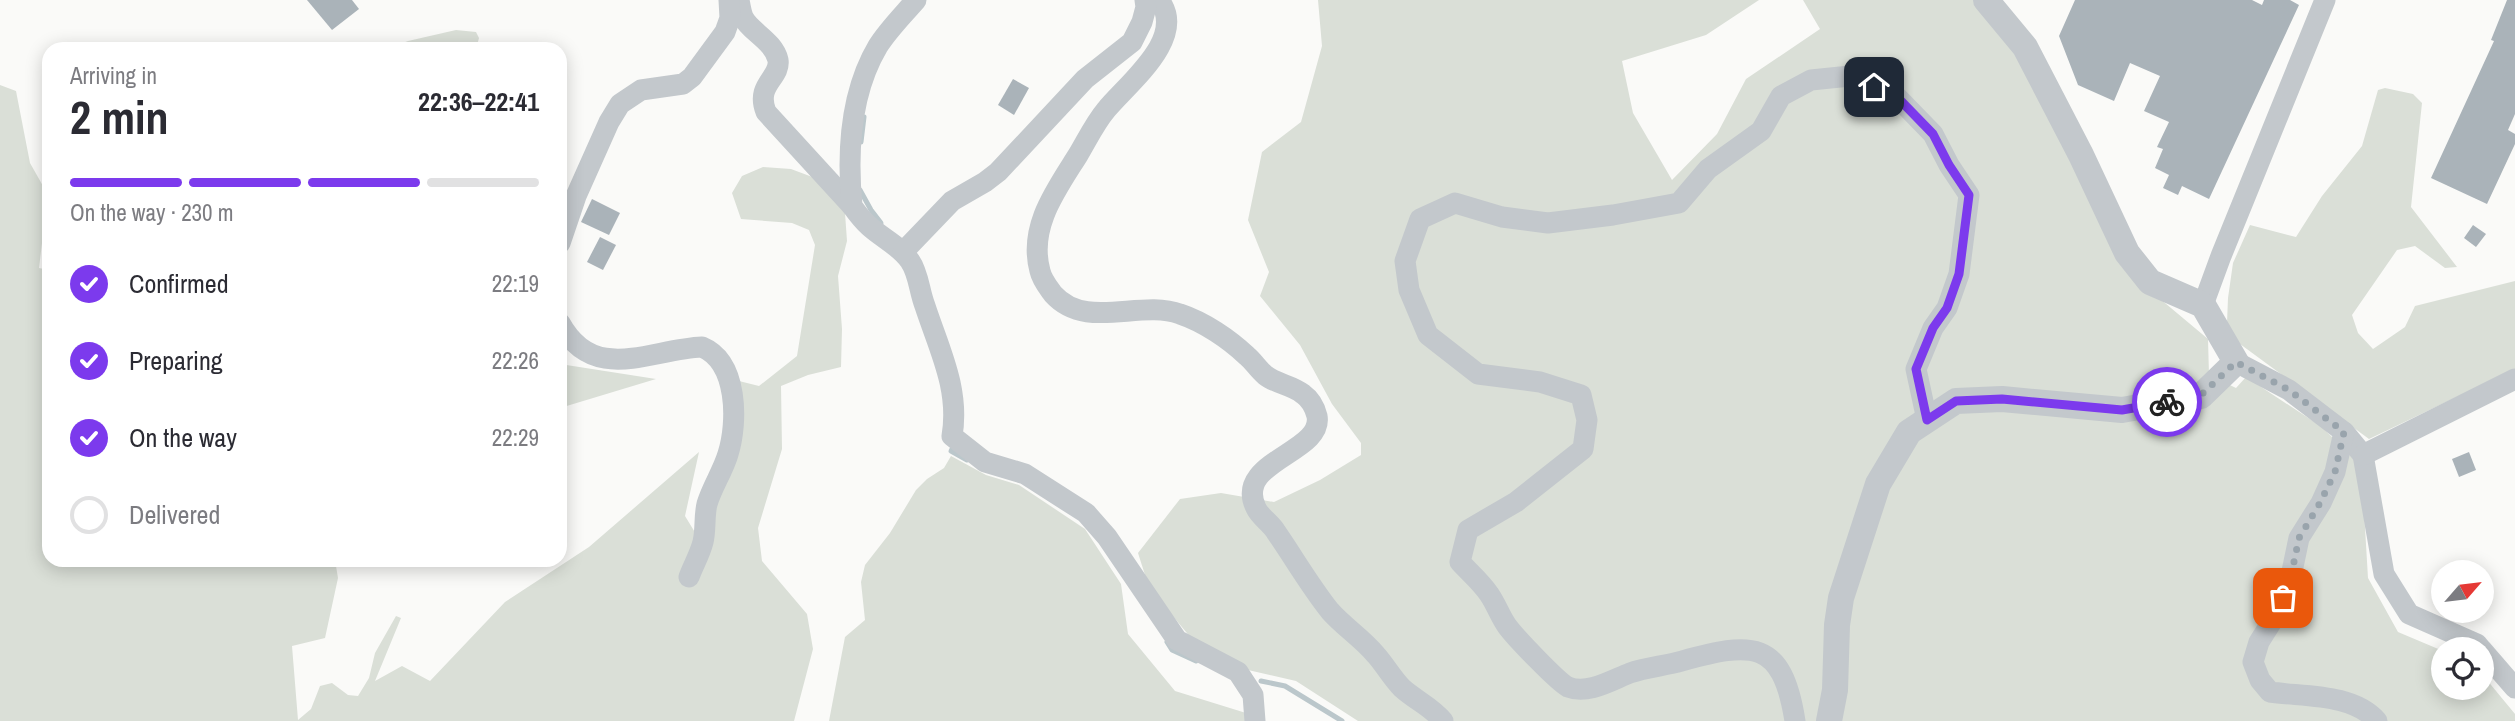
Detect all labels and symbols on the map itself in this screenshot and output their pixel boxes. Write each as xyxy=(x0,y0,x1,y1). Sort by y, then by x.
pin xyxy=(1844,57,1904,117)
courier xyxy=(2132,367,2202,437)
north arrow xyxy=(2431,560,2494,623)
pin xyxy=(2253,568,2313,628)

